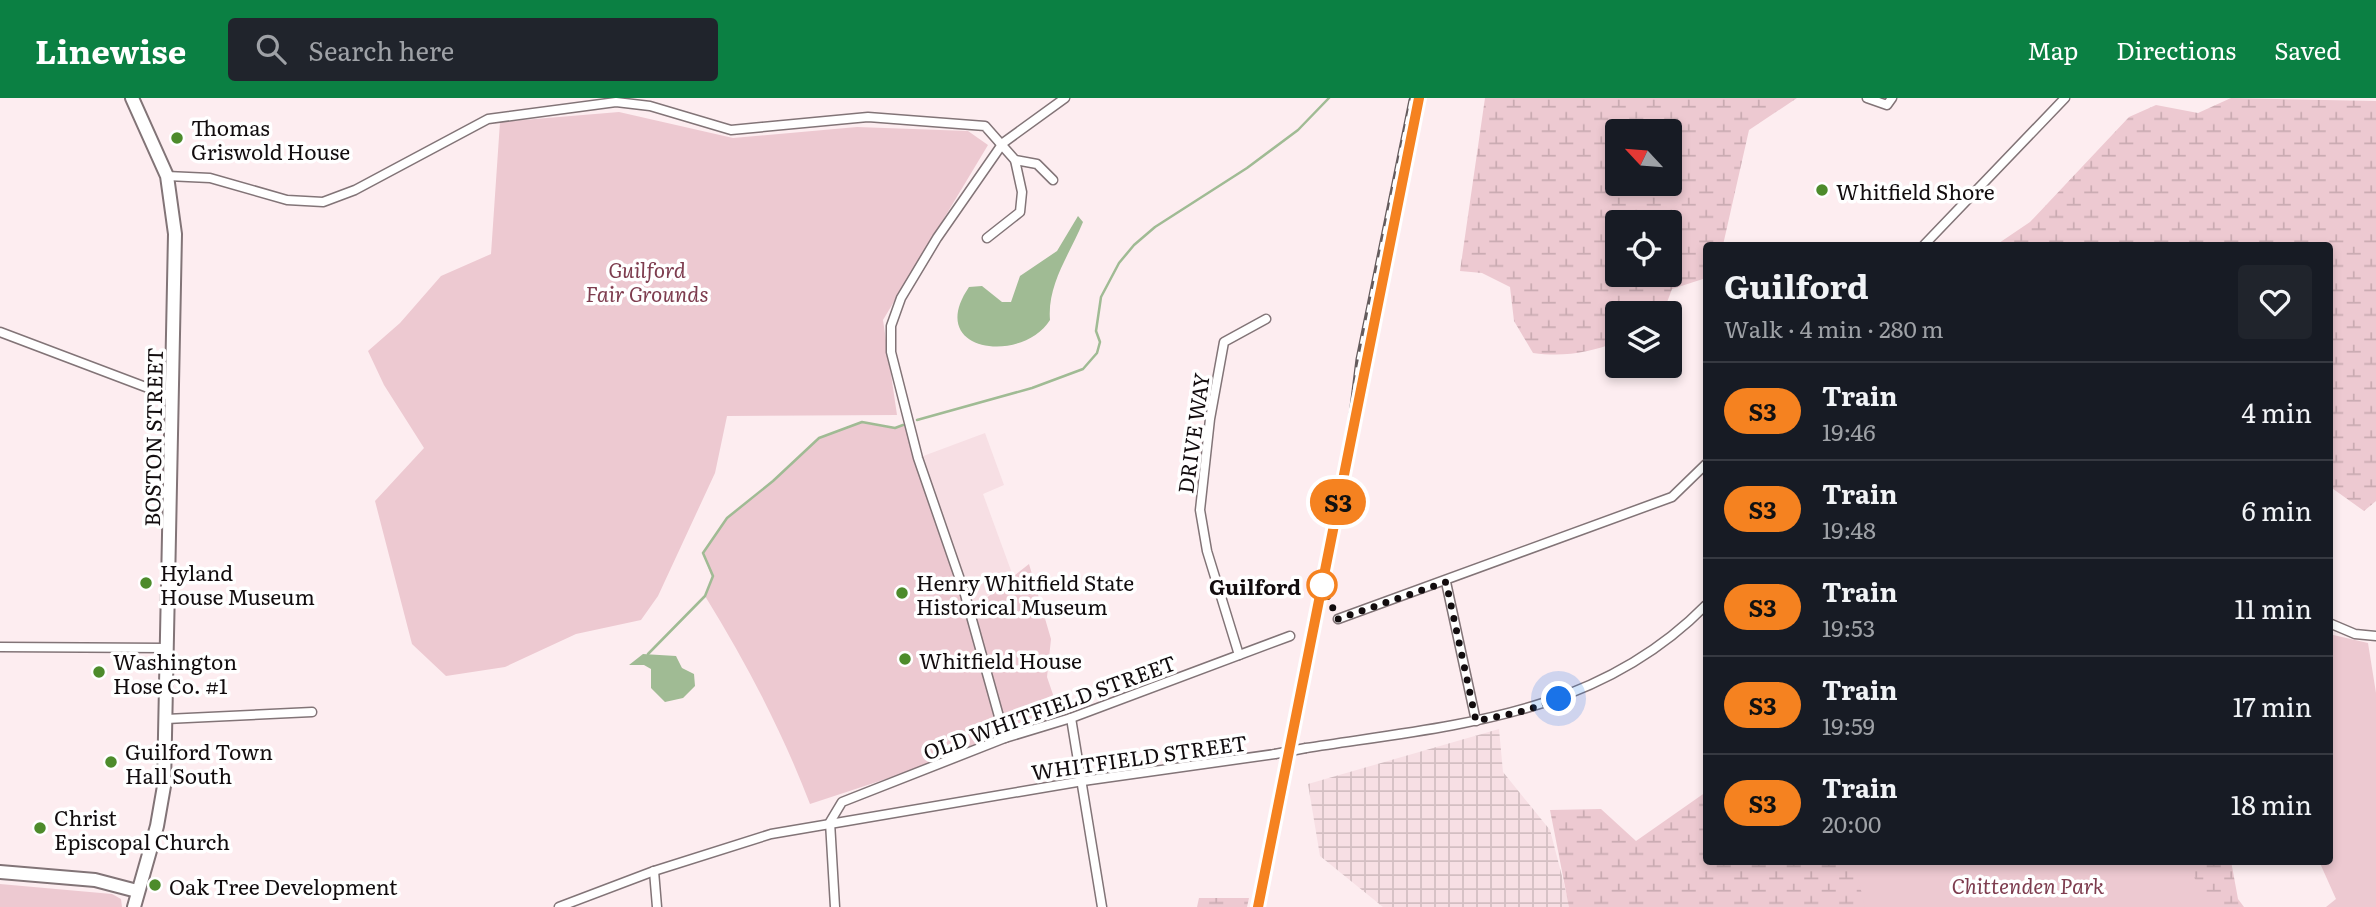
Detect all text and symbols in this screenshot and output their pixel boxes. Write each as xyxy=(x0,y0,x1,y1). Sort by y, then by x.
search box xyxy=(228,18,718,81)
text: Linewise xyxy=(35,25,186,74)
icon: search xyxy=(252,30,290,68)
text: Search here xyxy=(308,30,454,69)
text: Map xyxy=(2027,32,2078,67)
text: Directions xyxy=(2116,32,2236,67)
text: Saved xyxy=(2274,32,2341,67)
place label: Thomas Griswold House xyxy=(191,111,350,166)
north arrow xyxy=(1605,119,1682,196)
map controls xyxy=(1605,119,1682,378)
marker: Thomas Griswold House xyxy=(169,130,185,146)
place label: Whitfield Shore xyxy=(1836,175,1995,206)
marker: Whitfield Shore xyxy=(1814,182,1830,198)
button: locate xyxy=(1605,210,1682,287)
park label: Guilford Fair Grounds xyxy=(586,253,708,308)
text: Guilford xyxy=(1724,260,1869,309)
button: heart xyxy=(2238,265,2312,339)
button: layers xyxy=(1605,301,1682,378)
text: Walk · 4 min · 280 m xyxy=(1724,311,1944,345)
street label: BOSTON STREET xyxy=(135,347,169,527)
street label: DRIVE WAY xyxy=(1168,371,1216,495)
text: Train xyxy=(1822,375,1898,414)
text: 4 min xyxy=(2241,392,2312,431)
text: S3 xyxy=(1748,393,1777,428)
text: 19:46 xyxy=(1822,414,1876,448)
text: Train xyxy=(1822,473,1898,512)
line badge: S3 xyxy=(1306,479,1370,525)
text: S3 xyxy=(1324,484,1352,519)
text: 6 min xyxy=(2242,490,2312,529)
text: S3 xyxy=(1748,491,1777,526)
text: 19:48 xyxy=(1822,512,1876,546)
place label: Hyland House Museum xyxy=(160,556,315,611)
place label: Henry Whitfield State Historical Museum xyxy=(916,566,1134,621)
place label: Guilford xyxy=(1209,570,1301,601)
marker: Guilford xyxy=(1307,570,1337,600)
text: Train xyxy=(1822,571,1898,610)
marker: Hyland House Museum xyxy=(138,575,154,591)
marker: Henry Whitfield State Historical Museum xyxy=(894,585,910,601)
text: 11 min xyxy=(2235,588,2312,627)
text: S3 xyxy=(1748,589,1777,624)
text: 19:53 xyxy=(1822,610,1875,644)
place label: Whitfield House xyxy=(919,644,1082,675)
place label: Washington Hose Co. #1 xyxy=(113,645,237,700)
street label: OLD WHITFIELD STREET xyxy=(919,648,1179,764)
marker: Whitfield House xyxy=(897,651,913,667)
marker: Washington Hose Co. #1 xyxy=(91,664,107,680)
text: Train xyxy=(1822,669,1898,708)
your location xyxy=(1541,681,1576,716)
text: 17 min xyxy=(2233,686,2312,725)
text: S3 xyxy=(1748,687,1777,722)
text: 19:59 xyxy=(1822,708,1875,742)
street label: WHITFIELD STREET xyxy=(1029,728,1249,784)
place label: Guilford Town Hall South xyxy=(125,735,273,790)
marker: Guilford Town Hall South xyxy=(103,754,119,770)
text: Train xyxy=(1822,767,1898,806)
text: 18 min xyxy=(2231,784,2312,823)
text: S3 xyxy=(1748,785,1777,820)
place label: Christ Episcopal Church xyxy=(54,801,230,856)
text: 20:00 xyxy=(1822,806,1881,840)
marker: Christ Episcopal Church xyxy=(32,820,48,836)
park label: Chittenden Park xyxy=(1952,869,2105,900)
place label: Oak Tree Development xyxy=(169,870,398,901)
marker: Oak Tree Development xyxy=(147,877,163,893)

